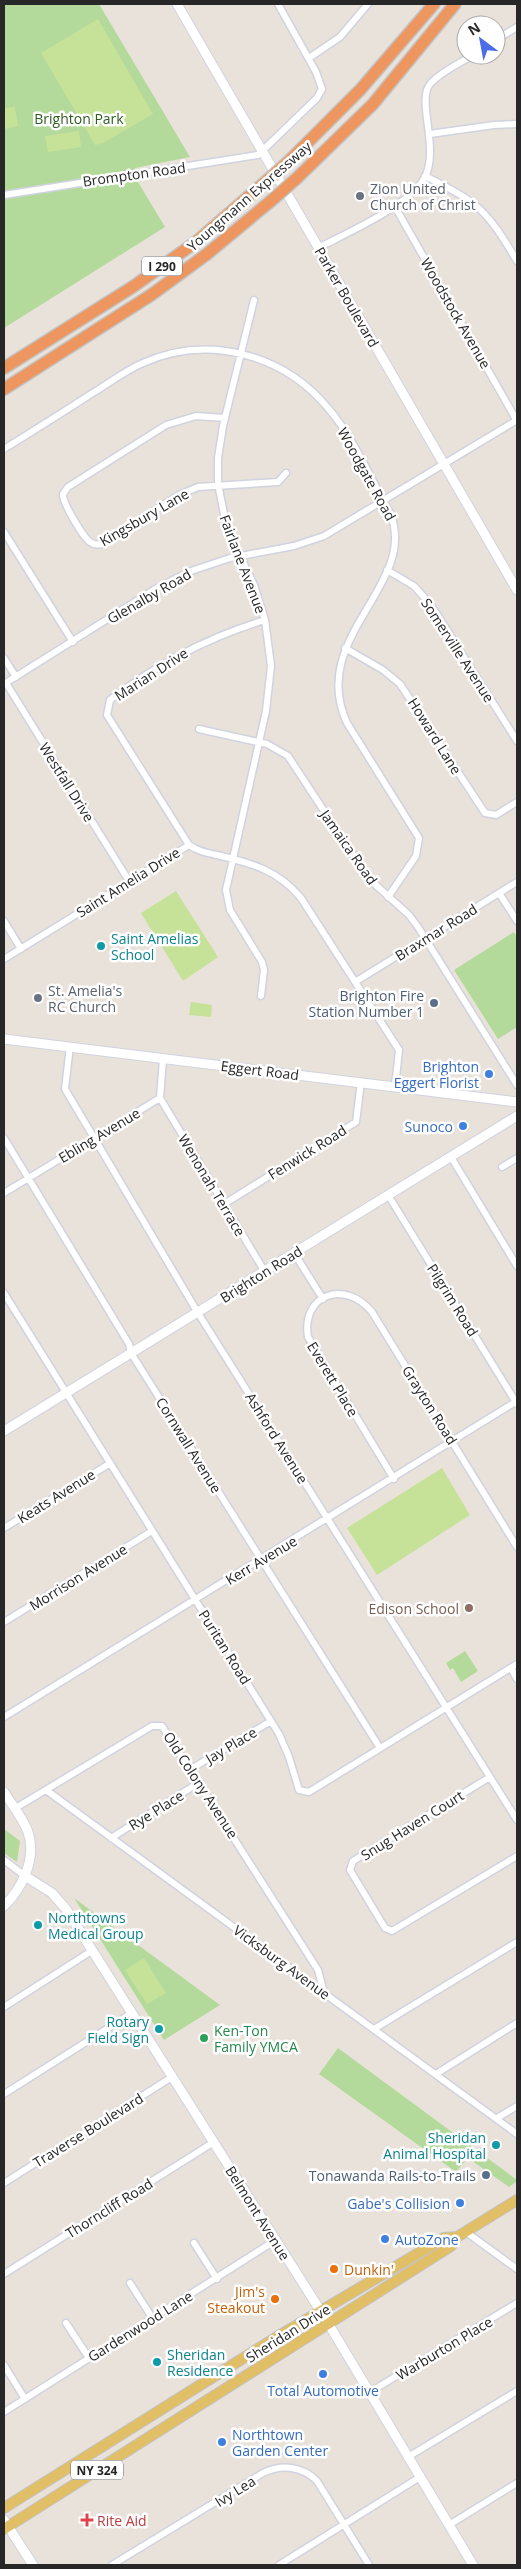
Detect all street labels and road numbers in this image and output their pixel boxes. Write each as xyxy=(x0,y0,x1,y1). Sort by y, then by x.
street label: Youngmann Expressway xyxy=(183,136,316,255)
street label: Brompton Road xyxy=(81,157,187,191)
street label: Parker Boulevard xyxy=(311,243,383,351)
street label: Woodstock Avenue xyxy=(417,254,496,372)
road number: I 290 xyxy=(142,256,182,276)
street label: Woodgate Road xyxy=(334,424,400,524)
street label: Kingsbury Lane xyxy=(96,484,192,550)
street label: Fairlane Avenue xyxy=(215,512,271,616)
street label: Glenalby Road xyxy=(103,564,195,628)
street label: Somerville Avenue xyxy=(417,594,499,706)
street label: Marian Drive xyxy=(111,643,191,705)
street label: Howard Lane xyxy=(404,694,466,778)
street label: Westfall Drive xyxy=(35,739,99,825)
street label: Jamaica Road xyxy=(315,804,382,888)
street label: Saint Amelia Drive xyxy=(73,842,183,921)
street label: Braxmar Road xyxy=(391,899,481,965)
street label: Eggert Road xyxy=(220,1056,300,1084)
street label: Ebling Avenue xyxy=(55,1103,143,1167)
street label: Fenwick Road xyxy=(264,1120,350,1184)
street label: Wenonah Terrace xyxy=(174,1130,250,1240)
street label: Brighton Road xyxy=(216,1241,306,1307)
street label: Pilgrim Road xyxy=(423,1260,483,1340)
street label: Everett Place xyxy=(303,1338,363,1420)
street label: Grayton Road xyxy=(398,1362,462,1448)
street label: Ashford Avenue xyxy=(241,1389,313,1487)
street label: Cornwall Avenue xyxy=(152,1393,226,1497)
street label: Keats Avenue xyxy=(14,1464,99,1527)
street label: Kerr Avenue xyxy=(222,1531,300,1589)
street label: Morrison Avenue xyxy=(25,1539,131,1615)
street label: Puritan Road xyxy=(195,1606,255,1688)
street label: Jay Place xyxy=(200,1722,260,1769)
street label: Old Colony Avenue xyxy=(159,1728,243,1842)
street label: Rye Place xyxy=(125,1786,187,1834)
street label: Snug Haven Court xyxy=(357,1786,467,1864)
street label: Vicksburg Avenue xyxy=(230,1920,334,2004)
street label: Traverse Boulevard xyxy=(29,2088,147,2172)
street label: Belmont Avenue xyxy=(221,2162,295,2264)
street label: Thorncliff Road xyxy=(62,2174,156,2242)
street label: Gardenwood Lane xyxy=(84,2286,196,2366)
street label: Sheridan Drive xyxy=(242,2299,334,2367)
street label: Warburton Place xyxy=(392,2312,496,2384)
road number: NY 324 xyxy=(71,2460,123,2480)
street label: Ivy Lea xyxy=(211,2471,259,2511)

